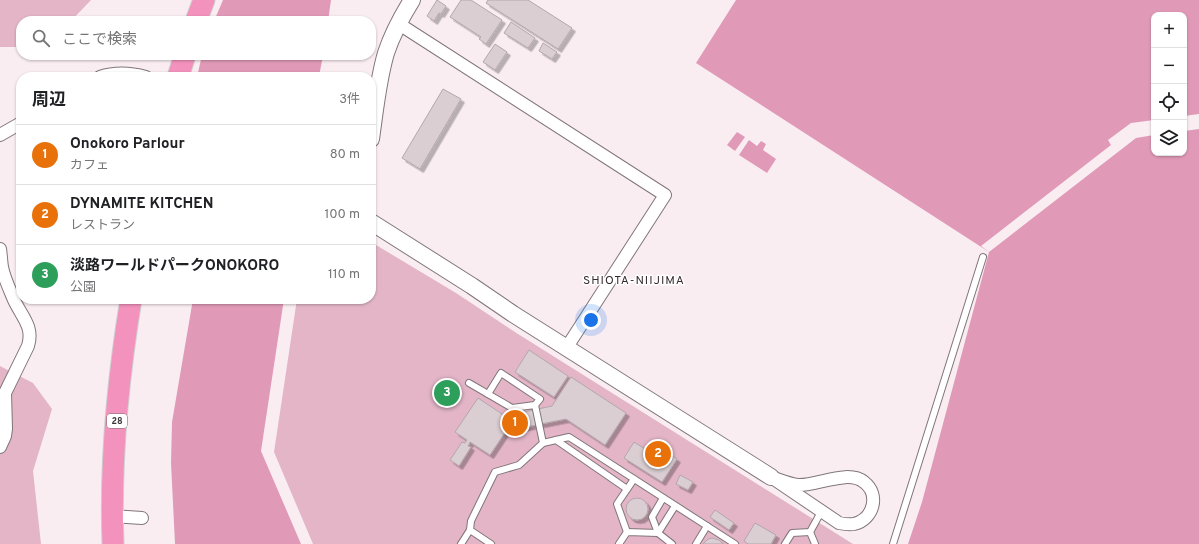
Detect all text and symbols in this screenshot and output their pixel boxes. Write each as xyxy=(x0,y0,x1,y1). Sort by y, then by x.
map controls xyxy=(1151,12,1187,156)
button: + xyxy=(1151,12,1187,48)
search box xyxy=(16,16,376,60)
icon: search xyxy=(30,27,52,49)
text: ここで検索 xyxy=(62,31,137,50)
button: − xyxy=(1151,48,1187,84)
button: locate xyxy=(1151,84,1187,120)
text: 周辺 xyxy=(32,90,66,112)
text: 3件 xyxy=(339,92,360,108)
button: layers xyxy=(1151,120,1187,156)
text: Onokoro Parlour xyxy=(70,135,185,154)
text: 1 xyxy=(42,147,48,163)
text: 80 m xyxy=(330,147,360,163)
text: カフェ xyxy=(70,158,109,174)
text: DYNAMITE KITCHEN xyxy=(70,195,213,214)
text: 2 xyxy=(41,207,49,223)
text: 100 m xyxy=(324,207,360,223)
text: レストラン xyxy=(70,218,135,234)
text: 淡路ワールドパークONOKORO xyxy=(70,257,279,276)
text: 3 xyxy=(41,267,49,283)
text: 110 m xyxy=(328,267,360,283)
district label: SHIOTA-NIIJIMA xyxy=(583,273,685,289)
text: 公園 xyxy=(70,280,96,296)
your location xyxy=(581,310,601,330)
pin: 3 xyxy=(434,378,460,408)
pin: 1 xyxy=(502,408,528,438)
road number: 28 xyxy=(107,414,127,428)
pin: 2 xyxy=(645,439,671,469)

